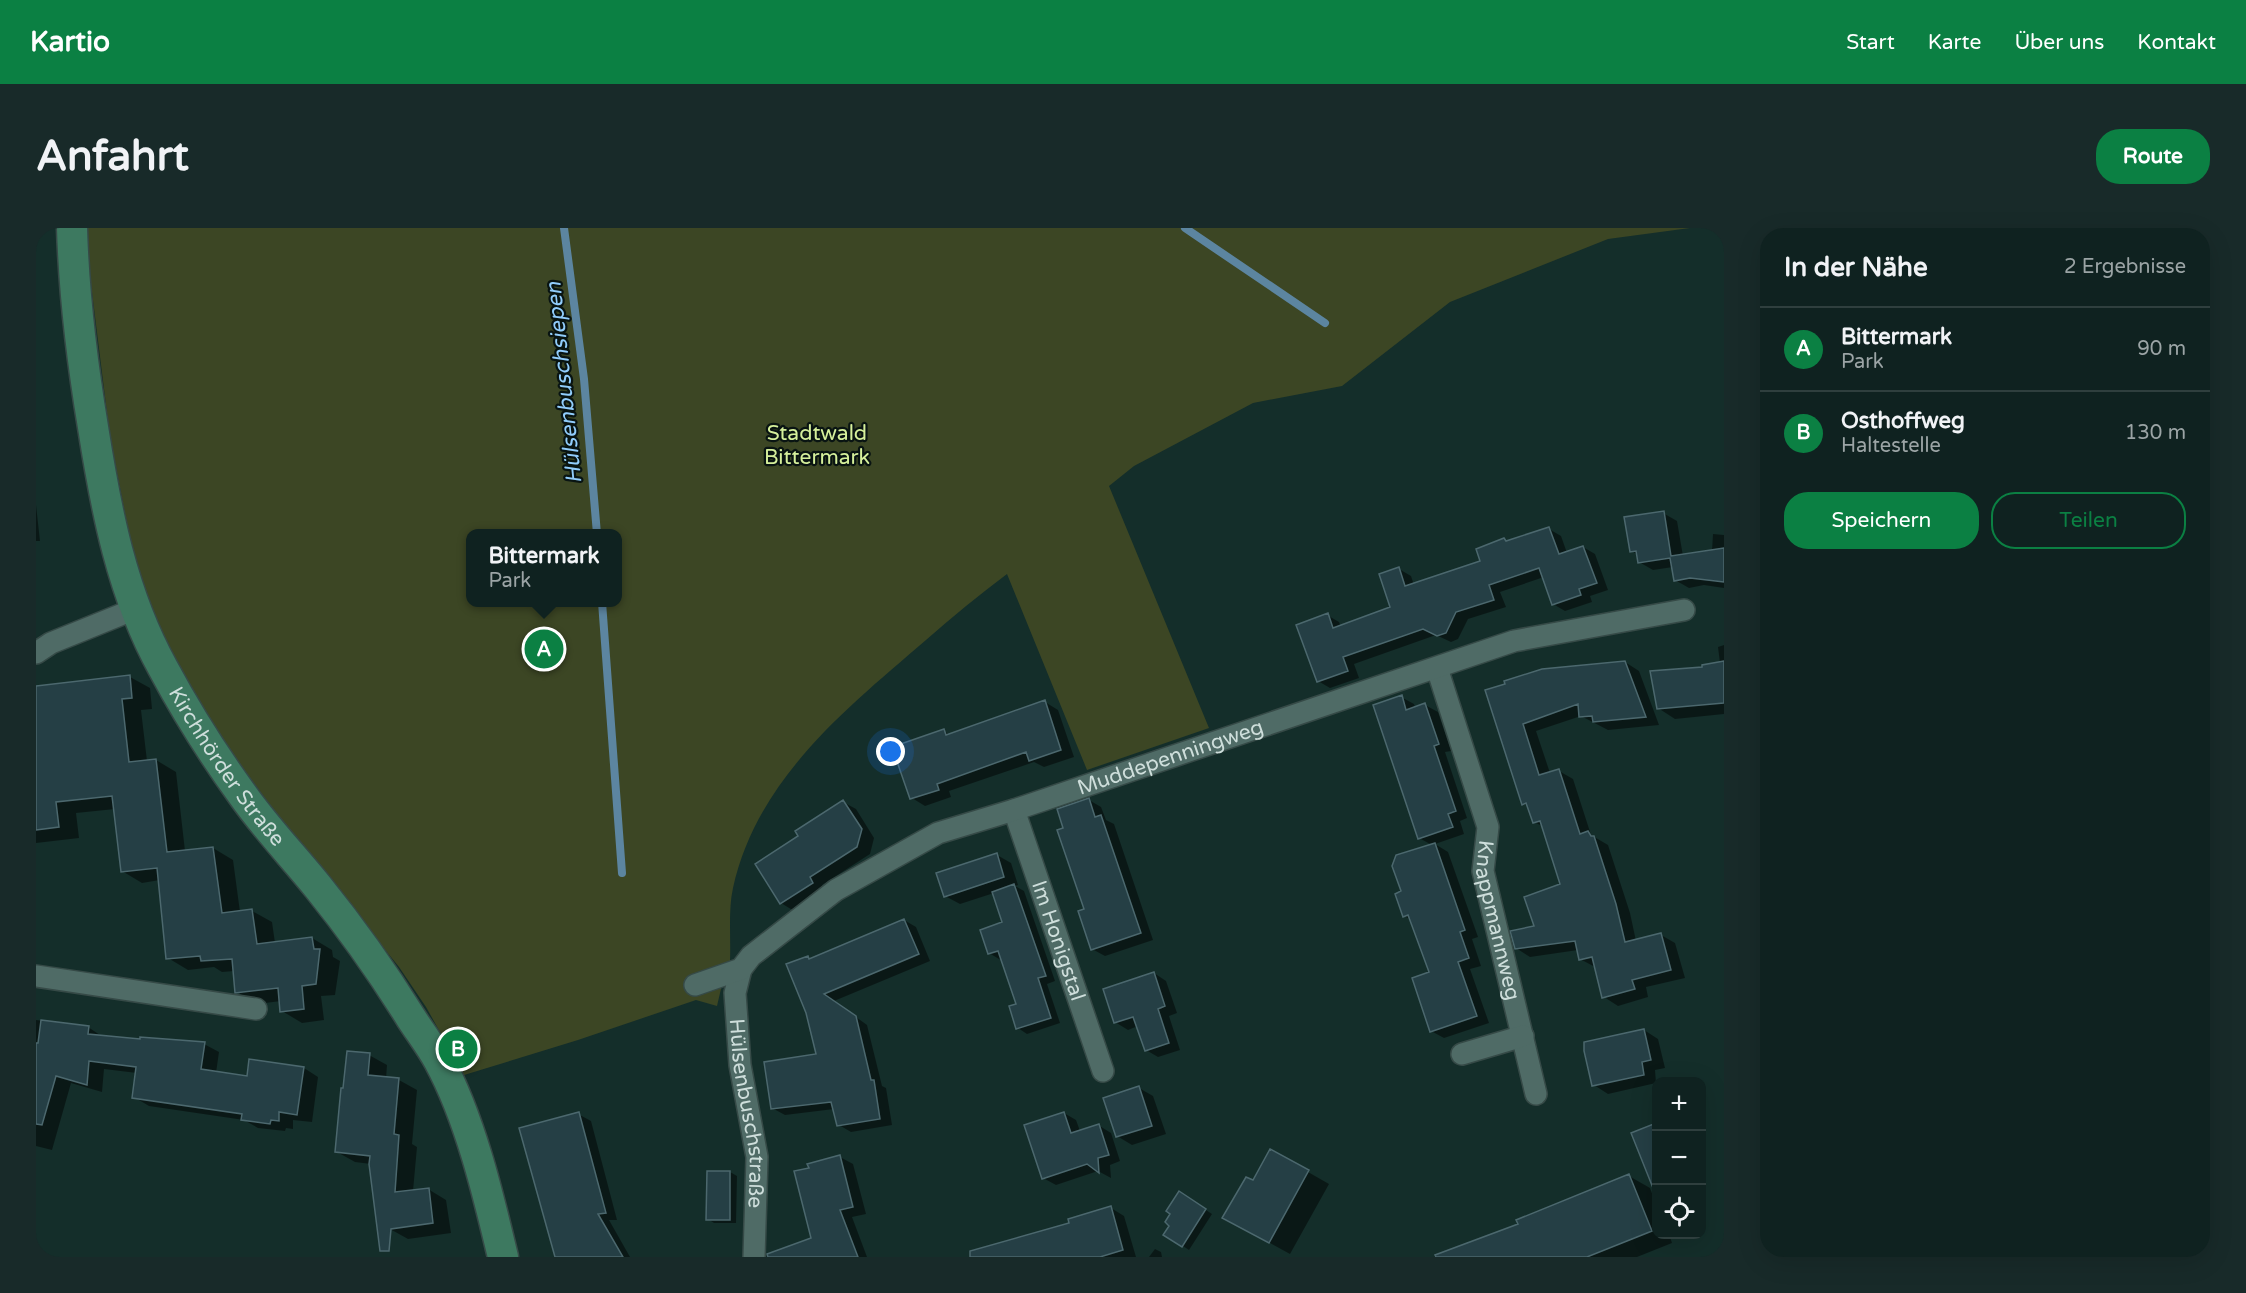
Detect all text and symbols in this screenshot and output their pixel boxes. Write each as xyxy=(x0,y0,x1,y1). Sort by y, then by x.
text: Kartio xyxy=(30,25,110,59)
text: Start xyxy=(1846,30,1895,55)
text: Karte xyxy=(1928,30,1981,55)
text: Über uns xyxy=(2014,30,2104,55)
text: Kontakt xyxy=(2137,30,2216,55)
button: Route xyxy=(2096,129,2210,184)
text: Anfahrt xyxy=(36,131,189,182)
text: In der Nähe xyxy=(1784,252,1928,283)
text: 2 Ergebnisse xyxy=(2064,255,2186,279)
water label: Hülsenbuschsiepen xyxy=(540,280,588,485)
text: Bittermark xyxy=(1841,324,1952,350)
text: A xyxy=(1796,337,1811,361)
text: 90 m xyxy=(2137,337,2186,361)
text: Park xyxy=(1841,350,1884,374)
text: Osthoffweg xyxy=(1841,408,1965,434)
park label: Stadtwald Bittermark xyxy=(764,421,870,470)
text: B xyxy=(1797,421,1810,445)
text: 130 m xyxy=(2125,421,2186,445)
text: Haltestelle xyxy=(1841,434,1941,458)
button: Speichern xyxy=(1784,492,1979,549)
button: Teilen xyxy=(1991,492,2186,549)
popup xyxy=(466,529,622,607)
text: Bittermark xyxy=(488,543,600,569)
text: Park xyxy=(488,569,531,593)
pin: A xyxy=(524,626,564,672)
street label: Kirchhörder Straße xyxy=(163,683,290,852)
street label: Muddepenningweg xyxy=(1074,715,1267,801)
your location xyxy=(876,737,905,766)
street label: Knappmannweg xyxy=(1469,839,1525,1003)
street label: Im Honigstal xyxy=(1026,877,1090,1004)
street label: Hülsenbuschstraße xyxy=(724,1018,769,1209)
pin: B xyxy=(438,1026,478,1072)
map controls xyxy=(1652,1077,1706,1239)
button: + xyxy=(1652,1077,1706,1131)
button: − xyxy=(1652,1131,1706,1185)
button: locate xyxy=(1652,1185,1706,1239)

